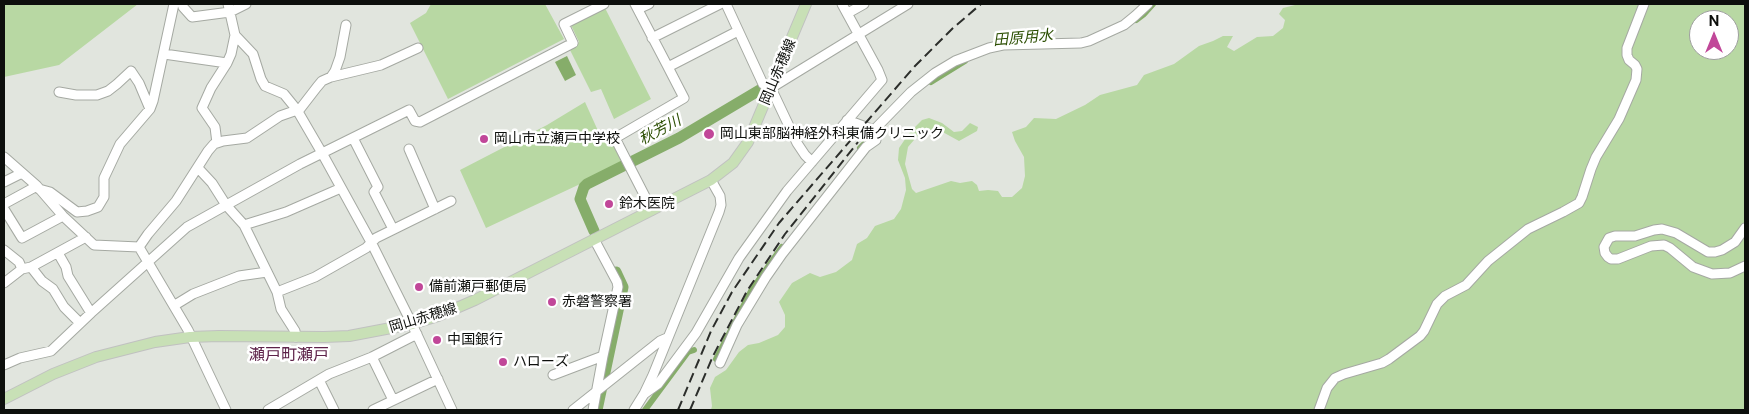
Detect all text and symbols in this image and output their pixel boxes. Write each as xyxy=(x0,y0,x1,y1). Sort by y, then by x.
north arrow xyxy=(1689,10,1739,60)
text: N xyxy=(1709,13,1719,29)
water label: 田原用水 xyxy=(992,26,1054,50)
street label: 岡山赤穂線 xyxy=(757,37,799,107)
water label: 秋芳川 xyxy=(636,111,684,149)
place label: 岡山東部脳神経外科東備クリニック xyxy=(720,126,944,142)
marker: 岡山東部脳神経外科東備クリニック xyxy=(702,127,716,141)
place label: 岡山市立瀬戸中学校 xyxy=(494,131,620,147)
marker: 岡山市立瀬戸中学校 xyxy=(478,133,490,145)
place label: 鈴木医院 xyxy=(619,196,675,212)
marker: 鈴木医院 xyxy=(603,198,615,210)
place label: 備前瀬戸郵便局 xyxy=(429,279,527,295)
marker: 備前瀬戸郵便局 xyxy=(413,281,425,293)
place label: 赤磐警察署 xyxy=(562,294,632,310)
marker: 赤磐警察署 xyxy=(546,296,558,308)
street label: 岡山赤穂線 xyxy=(387,300,459,336)
place label: 中国銀行 xyxy=(447,332,503,348)
marker: 中国銀行 xyxy=(431,334,443,346)
district label: 瀬戸町瀬戸 xyxy=(249,345,329,365)
place label: ハローズ xyxy=(513,354,569,370)
marker: ハローズ xyxy=(497,356,509,368)

